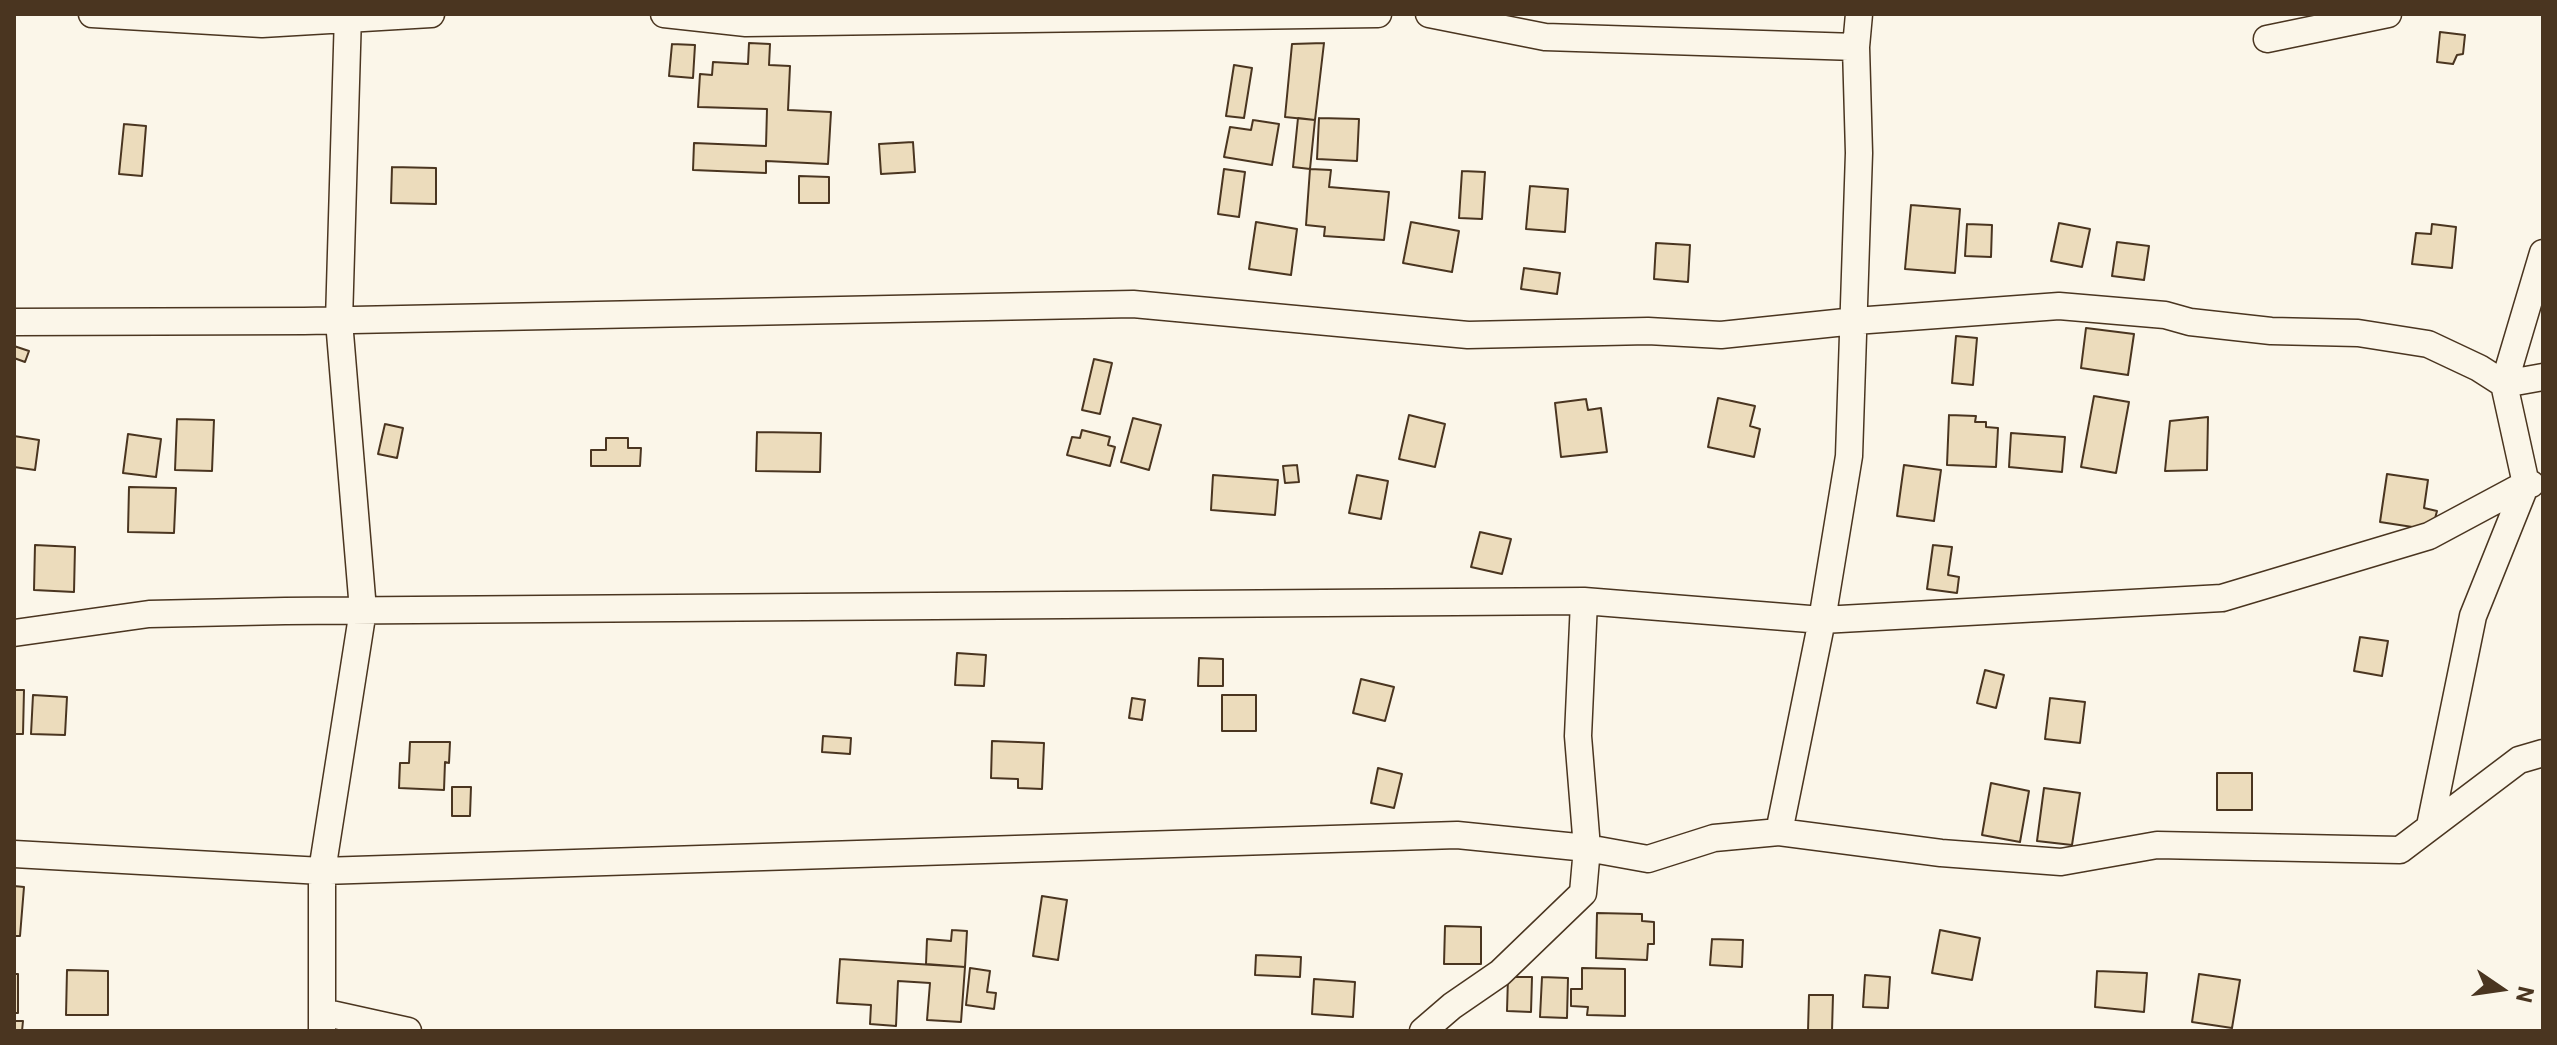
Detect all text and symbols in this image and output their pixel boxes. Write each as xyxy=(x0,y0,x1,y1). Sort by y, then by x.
north arrow xyxy=(2461,949,2541,1029)
text: N xyxy=(2511,984,2539,1005)

